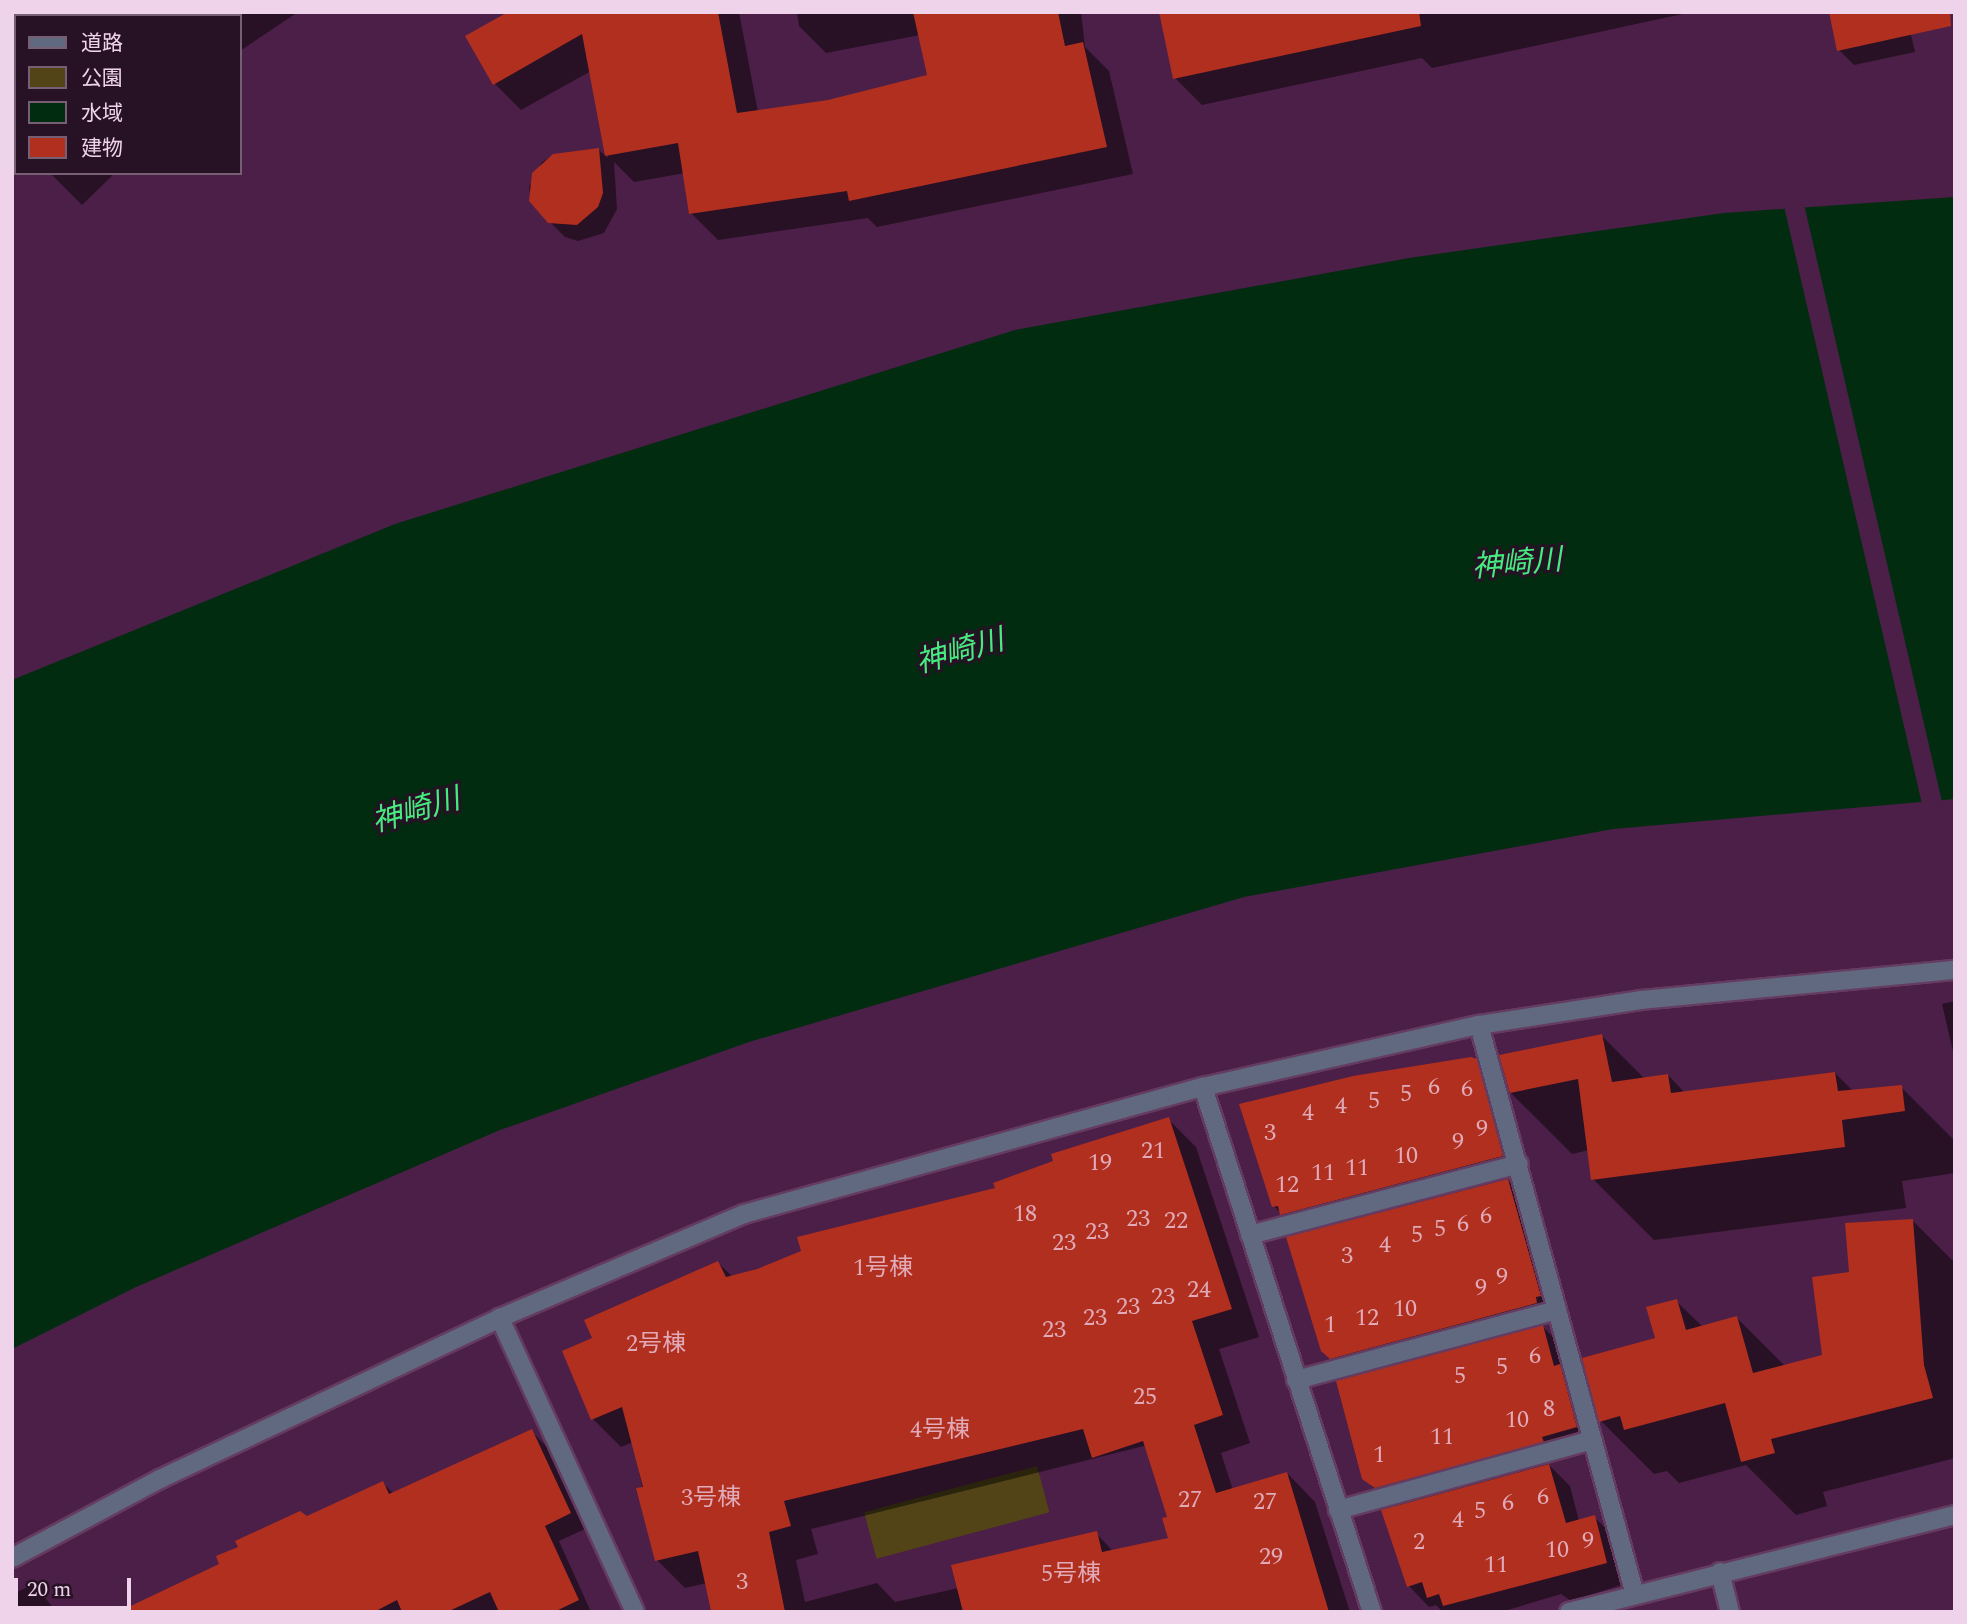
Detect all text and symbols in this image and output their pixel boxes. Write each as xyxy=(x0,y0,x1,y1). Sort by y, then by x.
legend xyxy=(14,14,242,175)
text: 道路 xyxy=(81,28,123,60)
text: 公園 xyxy=(81,63,123,95)
text: 水域 xyxy=(81,98,123,130)
text: 建物 xyxy=(81,133,123,165)
water label: 神崎川 xyxy=(1471,542,1563,586)
water label: 神崎川 xyxy=(912,622,1008,682)
water label: 神崎川 xyxy=(368,781,464,841)
house number: 6 xyxy=(1428,1074,1440,1102)
house number: 6 xyxy=(1461,1076,1473,1104)
house number: 5 xyxy=(1400,1081,1412,1109)
house number: 5 xyxy=(1368,1088,1380,1116)
house number: 4 xyxy=(1335,1093,1347,1121)
house number: 4 xyxy=(1302,1100,1314,1128)
house number: 9 xyxy=(1476,1116,1488,1144)
house number: 3 xyxy=(1264,1120,1276,1148)
house number: 9 xyxy=(1452,1129,1464,1157)
house number: 21 xyxy=(1141,1138,1165,1166)
house number: 10 xyxy=(1394,1143,1418,1171)
house number: 19 xyxy=(1088,1150,1112,1178)
house number: 11 xyxy=(1345,1155,1369,1183)
house number: 11 xyxy=(1311,1160,1335,1188)
house number: 12 xyxy=(1275,1172,1299,1200)
house number: 18 xyxy=(1013,1201,1037,1229)
house number: 6 xyxy=(1480,1203,1492,1231)
house number: 23 xyxy=(1126,1206,1150,1234)
house number: 22 xyxy=(1164,1208,1188,1236)
house number: 6 xyxy=(1457,1211,1469,1239)
house number: 5 xyxy=(1434,1216,1446,1244)
house number: 23 xyxy=(1085,1219,1109,1247)
house number: 5 xyxy=(1411,1222,1423,1250)
house number: 23 xyxy=(1052,1230,1076,1258)
house number: 4 xyxy=(1379,1232,1391,1260)
house number: 3 xyxy=(1341,1243,1353,1271)
house number: 1号棟 xyxy=(853,1255,913,1283)
house number: 9 xyxy=(1496,1264,1508,1292)
house number: 9 xyxy=(1475,1275,1487,1303)
house number: 24 xyxy=(1187,1277,1211,1305)
house number: 23 xyxy=(1151,1284,1175,1312)
house number: 23 xyxy=(1116,1294,1140,1322)
house number: 10 xyxy=(1393,1296,1417,1324)
house number: 23 xyxy=(1083,1305,1107,1333)
house number: 12 xyxy=(1355,1305,1379,1333)
house number: 1 xyxy=(1324,1312,1336,1340)
house number: 23 xyxy=(1042,1317,1066,1345)
house number: 2号棟 xyxy=(626,1331,686,1359)
house number: 6 xyxy=(1529,1343,1541,1371)
house number: 5 xyxy=(1496,1354,1508,1382)
house number: 5 xyxy=(1454,1363,1466,1391)
house number: 25 xyxy=(1133,1384,1157,1412)
house number: 8 xyxy=(1543,1396,1555,1424)
house number: 10 xyxy=(1505,1407,1529,1435)
house number: 4号棟 xyxy=(910,1417,970,1445)
house number: 11 xyxy=(1430,1424,1454,1452)
house number: 1 xyxy=(1373,1442,1385,1470)
house number: 6 xyxy=(1537,1484,1549,1512)
house number: 3号棟 xyxy=(681,1485,741,1513)
house number: 27 xyxy=(1178,1487,1202,1515)
house number: 27 xyxy=(1253,1489,1277,1517)
house number: 6 xyxy=(1502,1490,1514,1518)
house number: 5 xyxy=(1474,1498,1486,1526)
house number: 4 xyxy=(1452,1507,1464,1535)
house number: 9 xyxy=(1582,1528,1594,1556)
house number: 2 xyxy=(1413,1529,1425,1557)
house number: 10 xyxy=(1545,1537,1569,1565)
house number: 29 xyxy=(1259,1544,1283,1572)
house number: 11 xyxy=(1484,1552,1508,1580)
house number: 5号棟 xyxy=(1041,1561,1101,1589)
scale bar xyxy=(18,1564,135,1608)
house number: 3 xyxy=(736,1569,748,1597)
text: 20 m xyxy=(27,1574,71,1606)

